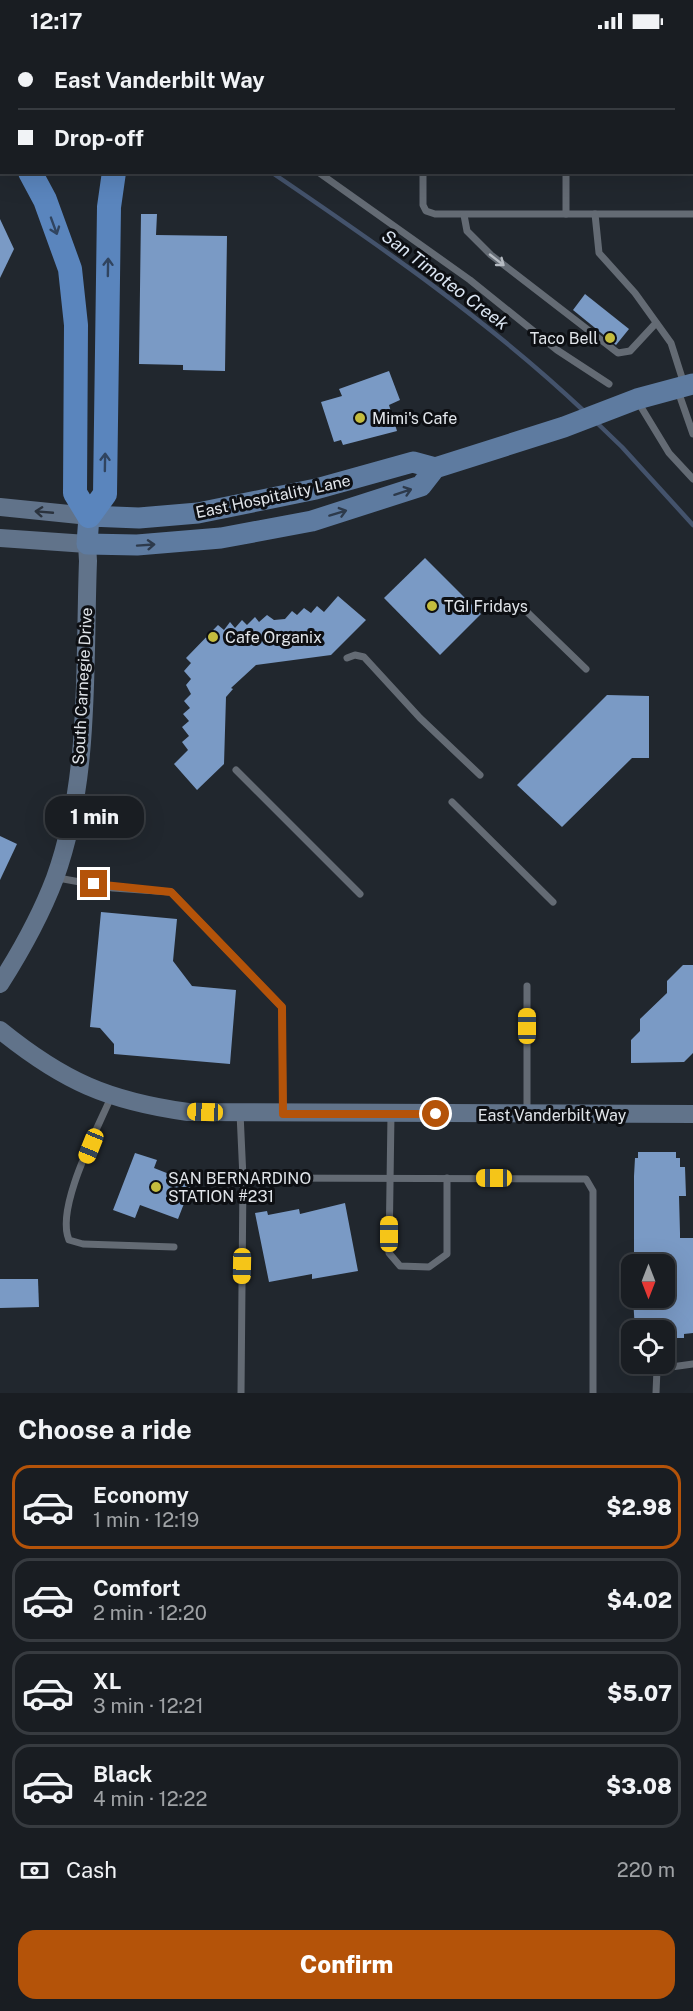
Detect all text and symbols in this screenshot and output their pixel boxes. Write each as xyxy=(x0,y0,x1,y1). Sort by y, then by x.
text: 12:17 xyxy=(30,8,83,34)
text: East Vanderbilt Way xyxy=(54,67,265,93)
text: Drop-off xyxy=(54,125,144,151)
one-way arrow xyxy=(50,216,61,235)
water label: San Timoteo Creek xyxy=(378,225,513,334)
one-way arrow xyxy=(489,254,505,267)
one-way arrow xyxy=(102,258,114,278)
place label: Taco Bell xyxy=(530,329,598,348)
marker: Taco Bell xyxy=(603,331,617,345)
place label: Mimi's Cafe xyxy=(372,409,457,428)
marker: Mimi's Cafe xyxy=(353,411,367,425)
one-way arrow xyxy=(99,453,111,473)
street label: East Hospitality Lane xyxy=(194,471,352,522)
one-way arrow xyxy=(393,486,412,497)
one-way arrow xyxy=(35,506,55,517)
one-way arrow xyxy=(328,507,347,518)
one-way arrow xyxy=(135,539,155,550)
place label: TGI Fridays xyxy=(444,597,528,616)
marker: TGI Fridays xyxy=(425,599,439,613)
street label: South Carnegie Drive xyxy=(69,607,96,765)
place label: Cafe Organix xyxy=(225,628,322,647)
marker: Cafe Organix xyxy=(206,630,220,644)
callout: 1 min xyxy=(44,797,144,839)
text: 1 min xyxy=(70,805,119,829)
route end xyxy=(80,870,107,897)
car xyxy=(518,1008,536,1044)
route start xyxy=(422,1100,449,1127)
car xyxy=(187,1102,223,1122)
street label: East Vanderbilt Way xyxy=(478,1106,627,1125)
car xyxy=(76,1126,106,1166)
place label: SAN BERNARDINO STATION #231 xyxy=(168,1169,311,1206)
car xyxy=(476,1169,512,1187)
marker: SAN BERNARDINO STATION #231 xyxy=(149,1180,163,1194)
car xyxy=(380,1216,398,1252)
car xyxy=(233,1248,251,1284)
north arrow xyxy=(621,1254,675,1308)
map controls xyxy=(621,1254,675,1374)
button: locate xyxy=(621,1320,675,1374)
text: Choose a ride xyxy=(18,1413,192,1445)
icon: car xyxy=(21,1480,75,1534)
text: Economy xyxy=(93,1482,189,1508)
text: $2.98 xyxy=(606,1494,672,1520)
text: 1 min · 12:19 xyxy=(93,1508,199,1532)
icon: car xyxy=(21,1573,75,1627)
text: Comfort xyxy=(93,1575,180,1601)
text: $4.02 xyxy=(607,1587,672,1613)
text: 2 min · 12:20 xyxy=(93,1601,207,1625)
icon: car xyxy=(21,1666,75,1720)
text: XL xyxy=(93,1668,121,1694)
text: $5.07 xyxy=(607,1680,672,1706)
text: 3 min · 12:21 xyxy=(93,1694,204,1718)
icon: car xyxy=(21,1759,75,1813)
text: Black xyxy=(93,1761,152,1787)
text: $3.08 xyxy=(606,1773,672,1799)
text: 4 min · 12:22 xyxy=(93,1787,207,1811)
icon: cash xyxy=(18,1854,51,1887)
text: Cash xyxy=(66,1857,117,1883)
text: 220 m xyxy=(617,1858,675,1882)
button: Confirm xyxy=(18,1930,675,1999)

